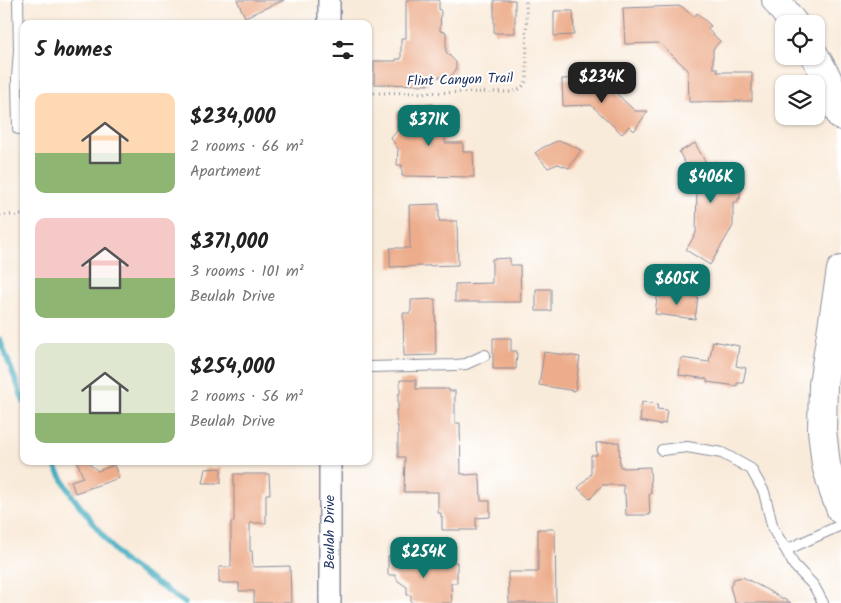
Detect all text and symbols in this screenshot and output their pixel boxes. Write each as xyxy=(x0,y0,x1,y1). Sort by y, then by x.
map controls xyxy=(775,15,825,125)
button: locate xyxy=(775,15,825,65)
text: 5 homes xyxy=(35,34,112,67)
icon: filters xyxy=(329,36,357,64)
pin: $234K xyxy=(567,62,637,104)
text: $234K xyxy=(579,65,625,90)
street label: Flint Canyon Trail xyxy=(406,67,514,93)
button: layers xyxy=(775,75,825,125)
text: $234,000 xyxy=(190,101,275,134)
pin: $371K xyxy=(394,104,464,147)
text: $371K xyxy=(409,108,449,133)
icon: home xyxy=(75,113,135,173)
text: 2 rooms · 66 m² xyxy=(190,134,304,159)
text: Apartment xyxy=(190,159,261,184)
pin: $406K xyxy=(676,162,746,204)
text: $406K xyxy=(689,165,733,190)
text: $371,000 xyxy=(190,226,268,259)
icon: home xyxy=(75,238,135,298)
text: 3 rooms · 101 m² xyxy=(190,259,304,284)
pin: $605K xyxy=(642,264,712,306)
text: $605K xyxy=(655,267,699,292)
text: Beulah Drive xyxy=(190,284,275,309)
text: $254,000 xyxy=(190,351,275,384)
icon: home xyxy=(75,363,135,423)
text: 2 rooms · 56 m² xyxy=(190,384,303,409)
text: Beulah Drive xyxy=(190,409,275,434)
street label: Beulah Drive xyxy=(319,494,341,569)
pin: $254K xyxy=(389,536,459,579)
text: $254K xyxy=(401,540,447,565)

